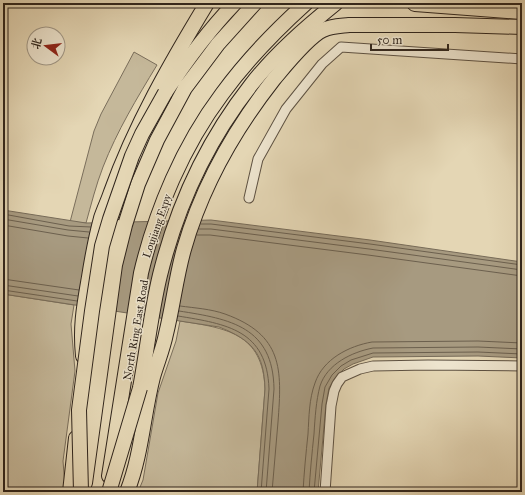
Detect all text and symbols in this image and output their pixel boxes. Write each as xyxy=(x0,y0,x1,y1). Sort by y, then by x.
north arrow xyxy=(26,26,66,66)
scale bar xyxy=(371,26,448,52)
text: 50 m xyxy=(377,33,402,47)
text: 北 xyxy=(29,37,45,51)
street label: Loujiang Expy xyxy=(140,192,174,260)
street label: North Ring East Road xyxy=(121,278,151,381)

